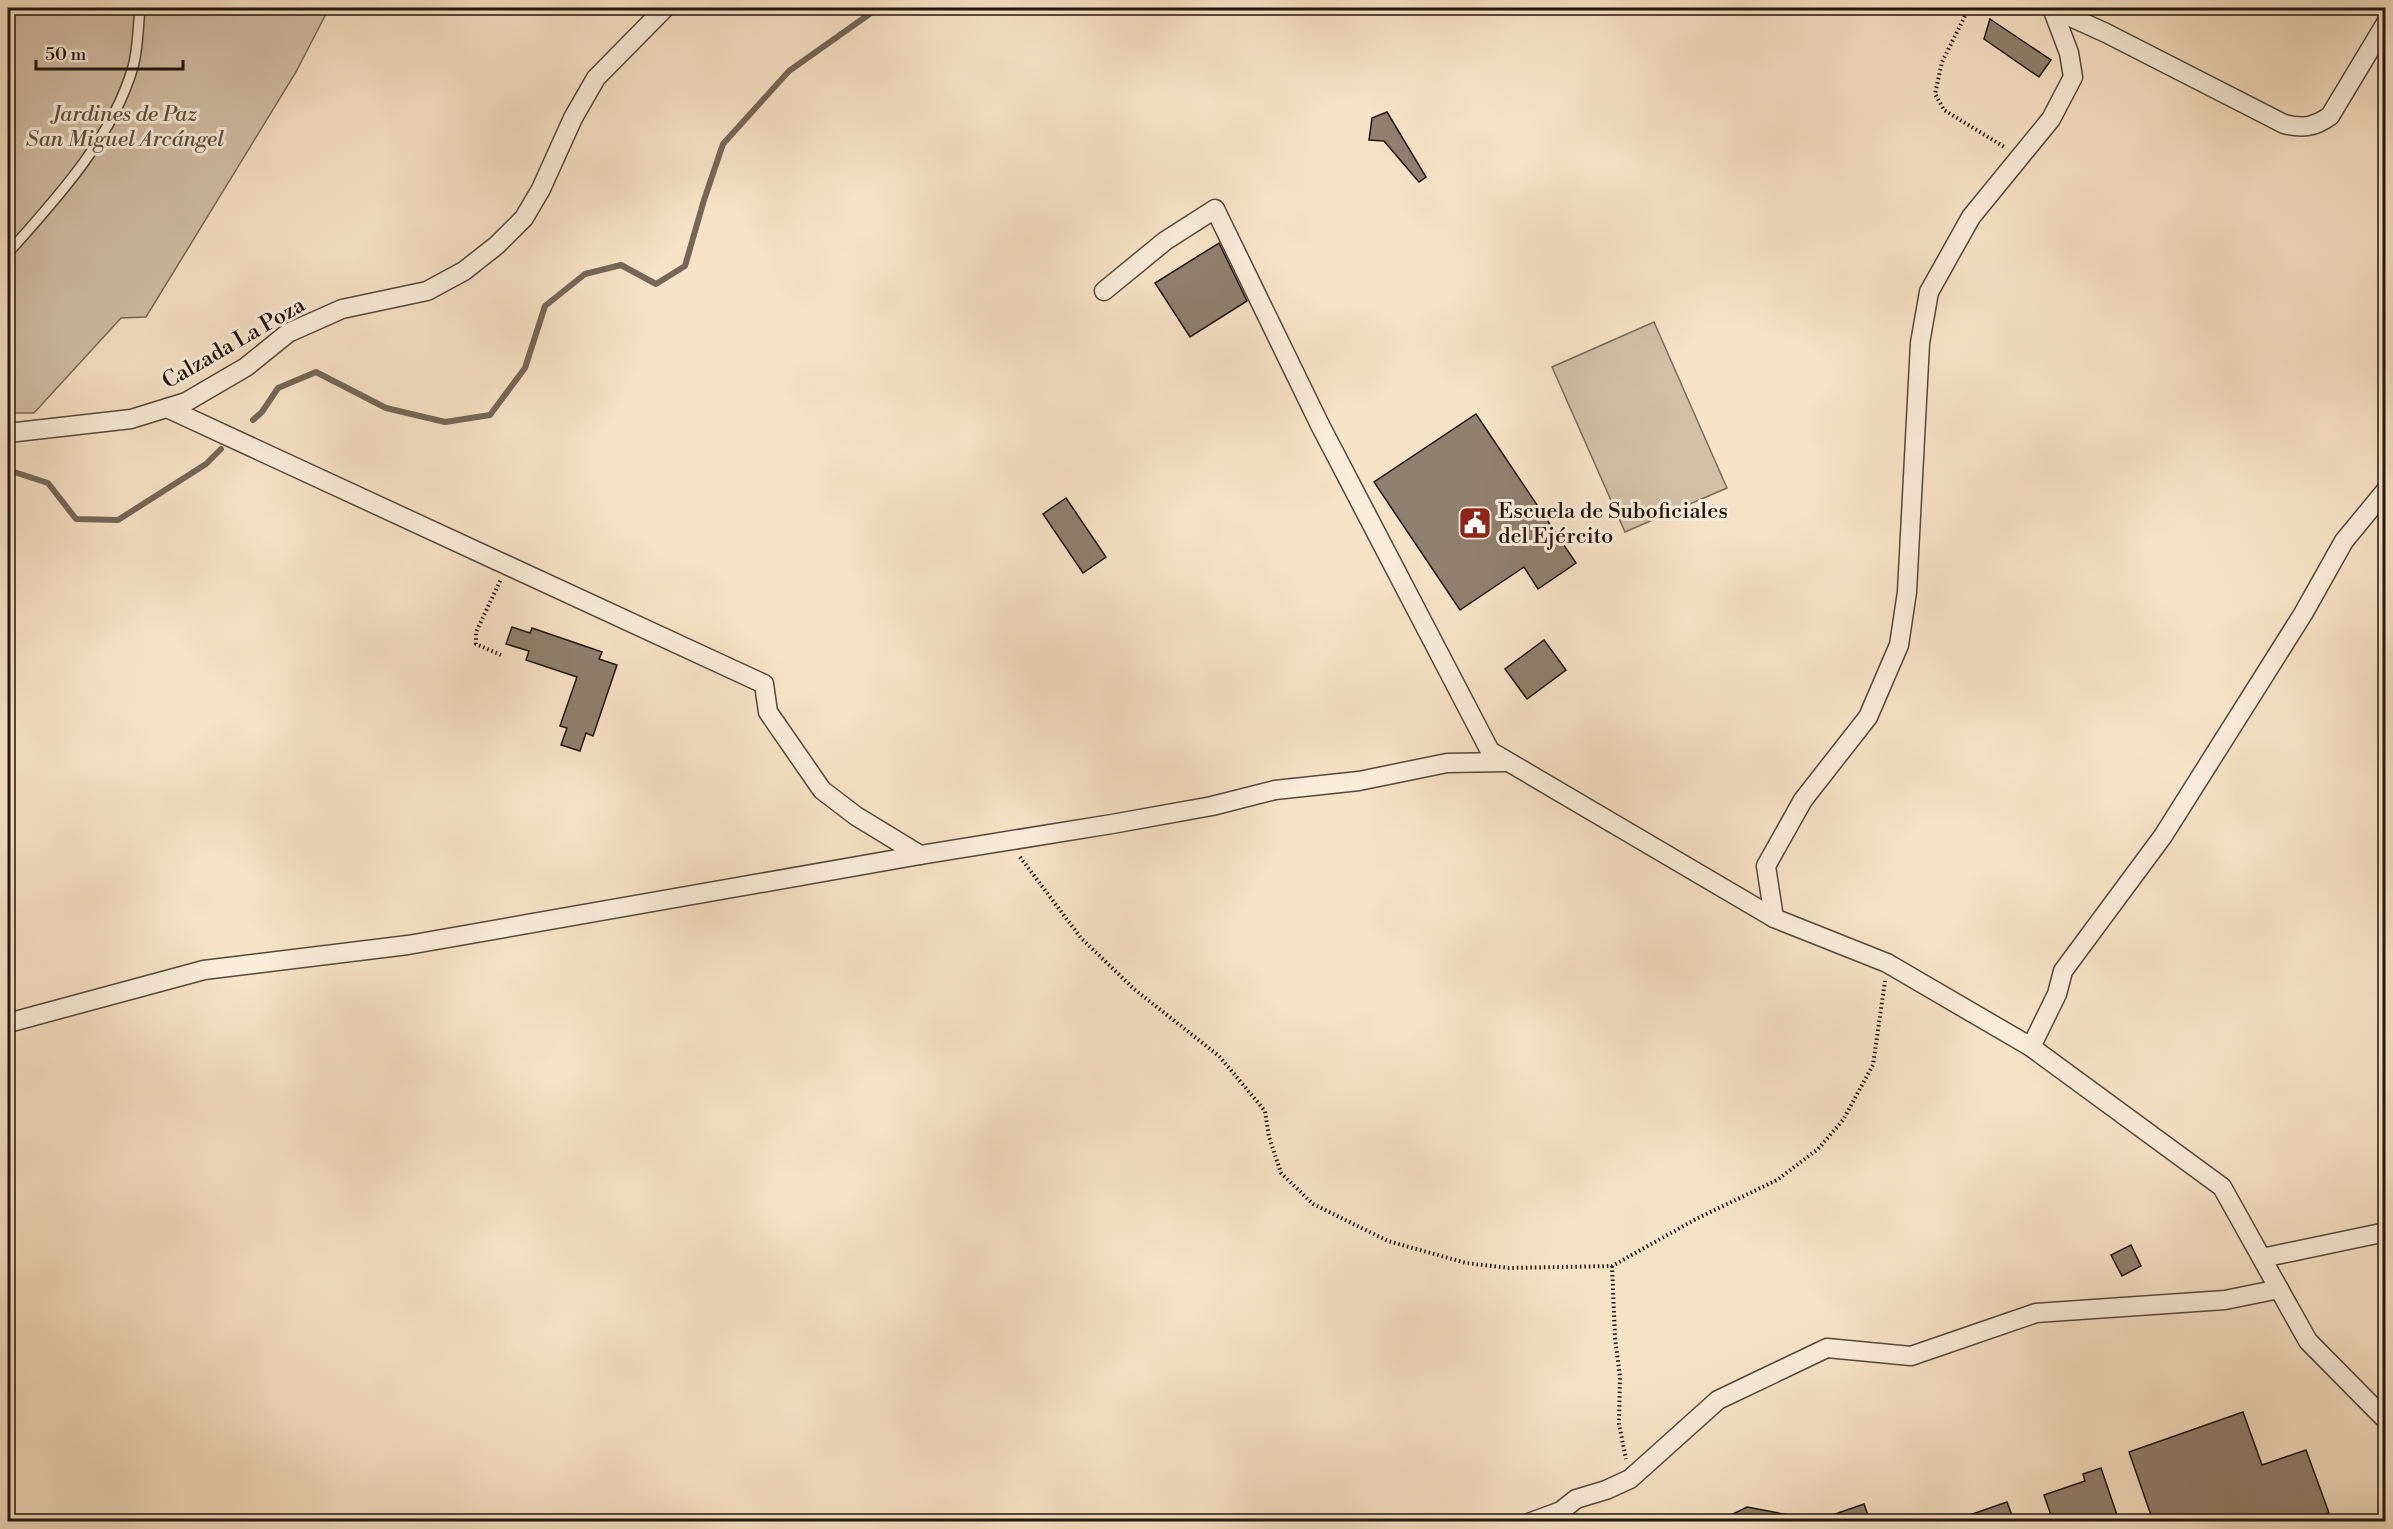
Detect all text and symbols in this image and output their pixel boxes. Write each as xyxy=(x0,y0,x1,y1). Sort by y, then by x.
scale bar xyxy=(36,33,183,71)
text: 50 m xyxy=(45,43,87,66)
park label: Jardines de Paz San Miguel Arcángel xyxy=(26,101,224,153)
street label: Calzada La Poza xyxy=(158,291,311,395)
place label: Escuela de Suboficiales del Ejército xyxy=(1498,498,1728,550)
public building icon: Escuela de Suboficiales del Ejército xyxy=(1457,505,1493,541)

